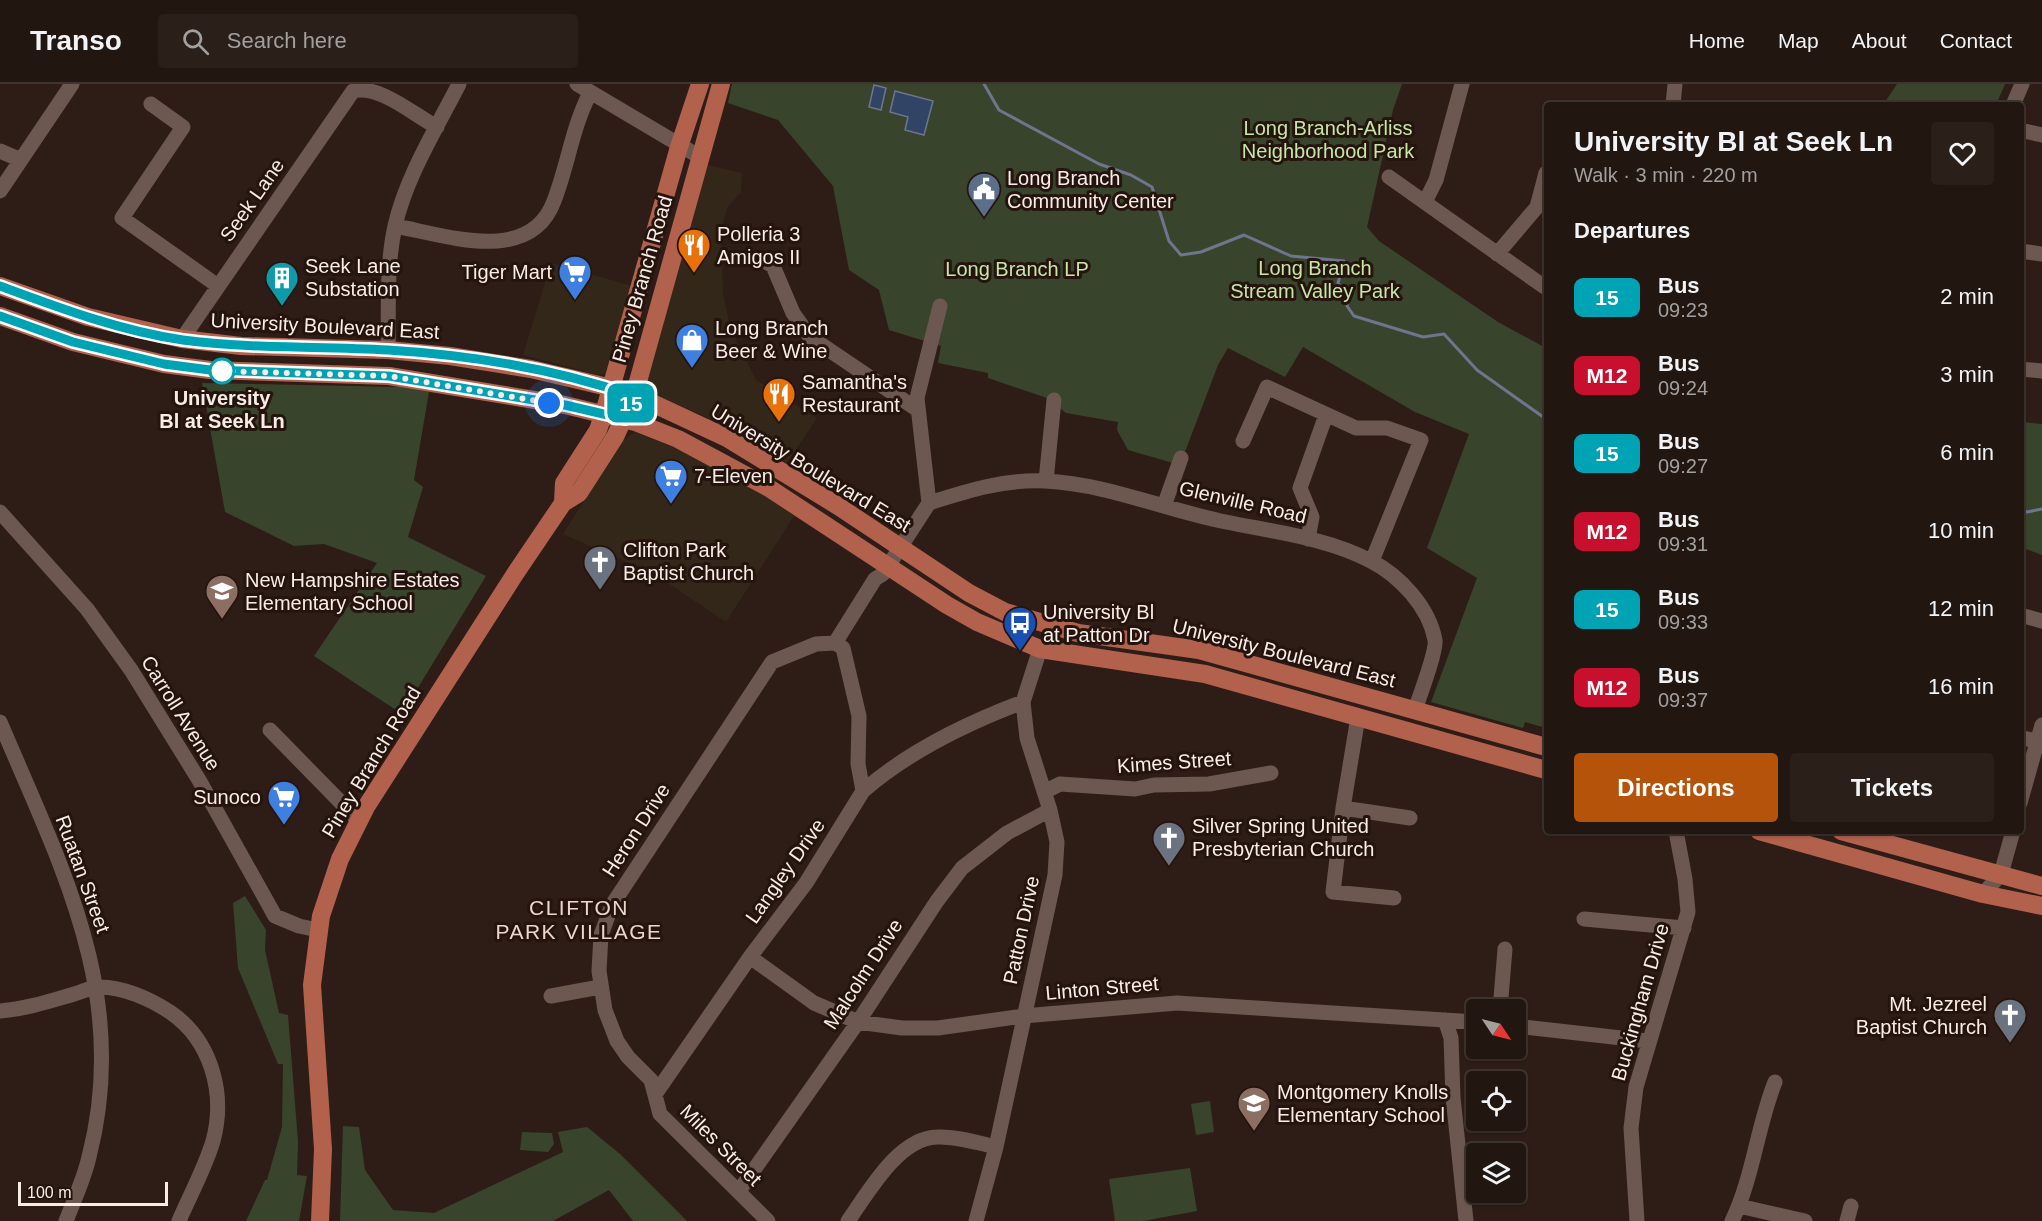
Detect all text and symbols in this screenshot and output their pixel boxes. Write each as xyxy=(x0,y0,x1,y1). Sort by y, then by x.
search box xyxy=(158,14,578,68)
text: Transo xyxy=(30,25,122,56)
icon: search xyxy=(179,25,212,58)
text: Search here xyxy=(227,28,347,53)
text: Home xyxy=(1689,29,1745,52)
text: Map xyxy=(1778,29,1819,52)
text: About xyxy=(1852,29,1907,52)
text: Contact xyxy=(1940,29,2012,52)
park label: Long Branch-Arliss Neighborhood Park xyxy=(1242,117,1415,162)
button: heart xyxy=(1931,122,1994,185)
text: University Bl at Seek Ln xyxy=(1574,126,1893,157)
street label: Seek Lane xyxy=(216,155,288,245)
text: Walk · 3 min · 220 m xyxy=(1574,164,1758,186)
place label: Long Branch Community Center xyxy=(1007,167,1174,212)
public building icon: Long Branch Community Center xyxy=(966,171,1002,218)
street label: Piney Branch Road xyxy=(608,193,676,365)
text: Departures xyxy=(1574,218,1690,243)
place label: Polleria 3 Amigos II xyxy=(717,223,800,268)
restaurant icon: Polleria 3 Amigos II xyxy=(676,227,712,274)
supermarket icon: Tiger Mart xyxy=(557,254,593,301)
place label: Seek Lane Substation xyxy=(305,255,401,300)
park label: Long Branch Stream Valley Park xyxy=(1230,257,1401,302)
park label: Long Branch LP xyxy=(945,258,1089,280)
building icon: Seek Lane Substation xyxy=(264,260,300,307)
place label: Tiger Mart xyxy=(462,261,552,283)
text: Bus xyxy=(1658,273,1700,298)
text: 2 min xyxy=(1940,284,1994,309)
text: 15 xyxy=(1595,286,1619,309)
text: 09:23 xyxy=(1658,299,1708,321)
street label: University Boulevard East xyxy=(210,309,440,343)
place label: Long Branch Beer & Wine xyxy=(715,317,828,362)
shop icon: Long Branch Beer & Wine xyxy=(674,322,710,369)
text: Bus xyxy=(1658,351,1700,376)
marker: University Bl at Seek Ln xyxy=(209,358,235,384)
text: 3 min xyxy=(1940,362,1994,387)
text: M12 xyxy=(1587,364,1627,387)
place label: Samantha's Restaurant xyxy=(802,371,907,416)
restaurant icon: Samantha's Restaurant xyxy=(761,376,797,423)
text: 09:24 xyxy=(1658,377,1708,399)
line badge: 15 xyxy=(604,384,658,422)
place label: University Bl at Seek Ln xyxy=(159,387,285,432)
your location xyxy=(534,388,564,418)
text: 15 xyxy=(619,392,643,415)
street label: University Boulevard East xyxy=(707,400,915,537)
text: Bus xyxy=(1658,429,1700,454)
text: 6 min xyxy=(1940,440,1994,465)
text: 15 xyxy=(1595,442,1619,465)
text: 09:27 xyxy=(1658,455,1708,477)
supermarket icon: 7-Eleven xyxy=(653,458,689,505)
place label: 7-Eleven xyxy=(694,465,773,487)
street label: Glenville Road xyxy=(1177,477,1309,527)
text: Bus xyxy=(1658,507,1700,532)
text: 10 min xyxy=(1928,518,1994,543)
text: M12 xyxy=(1587,520,1627,543)
text: 09:31 xyxy=(1658,533,1708,555)
place label: Clifton Park Baptist Church xyxy=(623,539,754,584)
church icon: Clifton Park Baptist Church xyxy=(582,544,618,591)
place label: New Hampshire Estates Elementary School xyxy=(245,569,460,614)
school or university icon: New Hampshire Estates Elementary School xyxy=(204,573,240,620)
text: Bus xyxy=(1658,585,1700,610)
text: 12 min xyxy=(1928,596,1994,621)
text: 15 xyxy=(1595,598,1619,621)
place label: University Bl at Patton Dr xyxy=(1043,601,1154,646)
bus stop icon: University Bl at Patton Dr xyxy=(1002,605,1038,652)
text: 09:33 xyxy=(1658,611,1708,633)
street label: University Boulevard East xyxy=(1170,615,1398,691)
street label: Carroll Avenue xyxy=(137,652,225,774)
text: Bus xyxy=(1658,663,1700,688)
text: 16 min xyxy=(1928,674,1994,699)
text: M12 xyxy=(1587,676,1627,699)
street label: Piney Branch Road xyxy=(317,682,425,842)
text: 09:37 xyxy=(1658,689,1708,711)
street label: Kimes Street xyxy=(1116,747,1232,777)
button: Directions xyxy=(1574,753,1778,822)
button: Tickets xyxy=(1790,753,1994,822)
supermarket icon: Sunoco xyxy=(266,779,302,826)
street label: Heron Drive xyxy=(598,779,674,881)
place label: Sunoco xyxy=(193,786,261,808)
street label: Ruatan Street xyxy=(52,812,115,936)
street label: Langley Drive xyxy=(741,815,829,927)
place label: Silver Spring United Presbyterian Church xyxy=(1192,815,1374,860)
church icon: Silver Spring United Presbyterian Church xyxy=(1151,820,1187,867)
street label: Patton Drive xyxy=(999,874,1043,986)
district label: CLIFTON PARK VILLAGE xyxy=(495,896,663,943)
street label: Malcolm Drive xyxy=(819,915,907,1033)
street label: Buckingham Drive xyxy=(1607,921,1673,1083)
street label: Linton Street xyxy=(1045,972,1160,1004)
place label: Mt. Jezreel Baptist Church xyxy=(1856,993,1987,1038)
church icon: Mt. Jezreel Baptist Church xyxy=(1992,997,2028,1044)
north arrow xyxy=(1466,999,1526,1059)
map controls xyxy=(1466,999,1526,1203)
button: locate xyxy=(1466,1071,1526,1131)
place label: Montgomery Knolls Elementary School xyxy=(1277,1081,1448,1126)
school or university icon: Montgomery Knolls Elementary School xyxy=(1236,1085,1272,1132)
street label: Miles Street xyxy=(676,1100,766,1190)
button: layers xyxy=(1466,1143,1526,1203)
scale bar xyxy=(18,1179,168,1206)
text: 100 m xyxy=(27,1184,71,1201)

